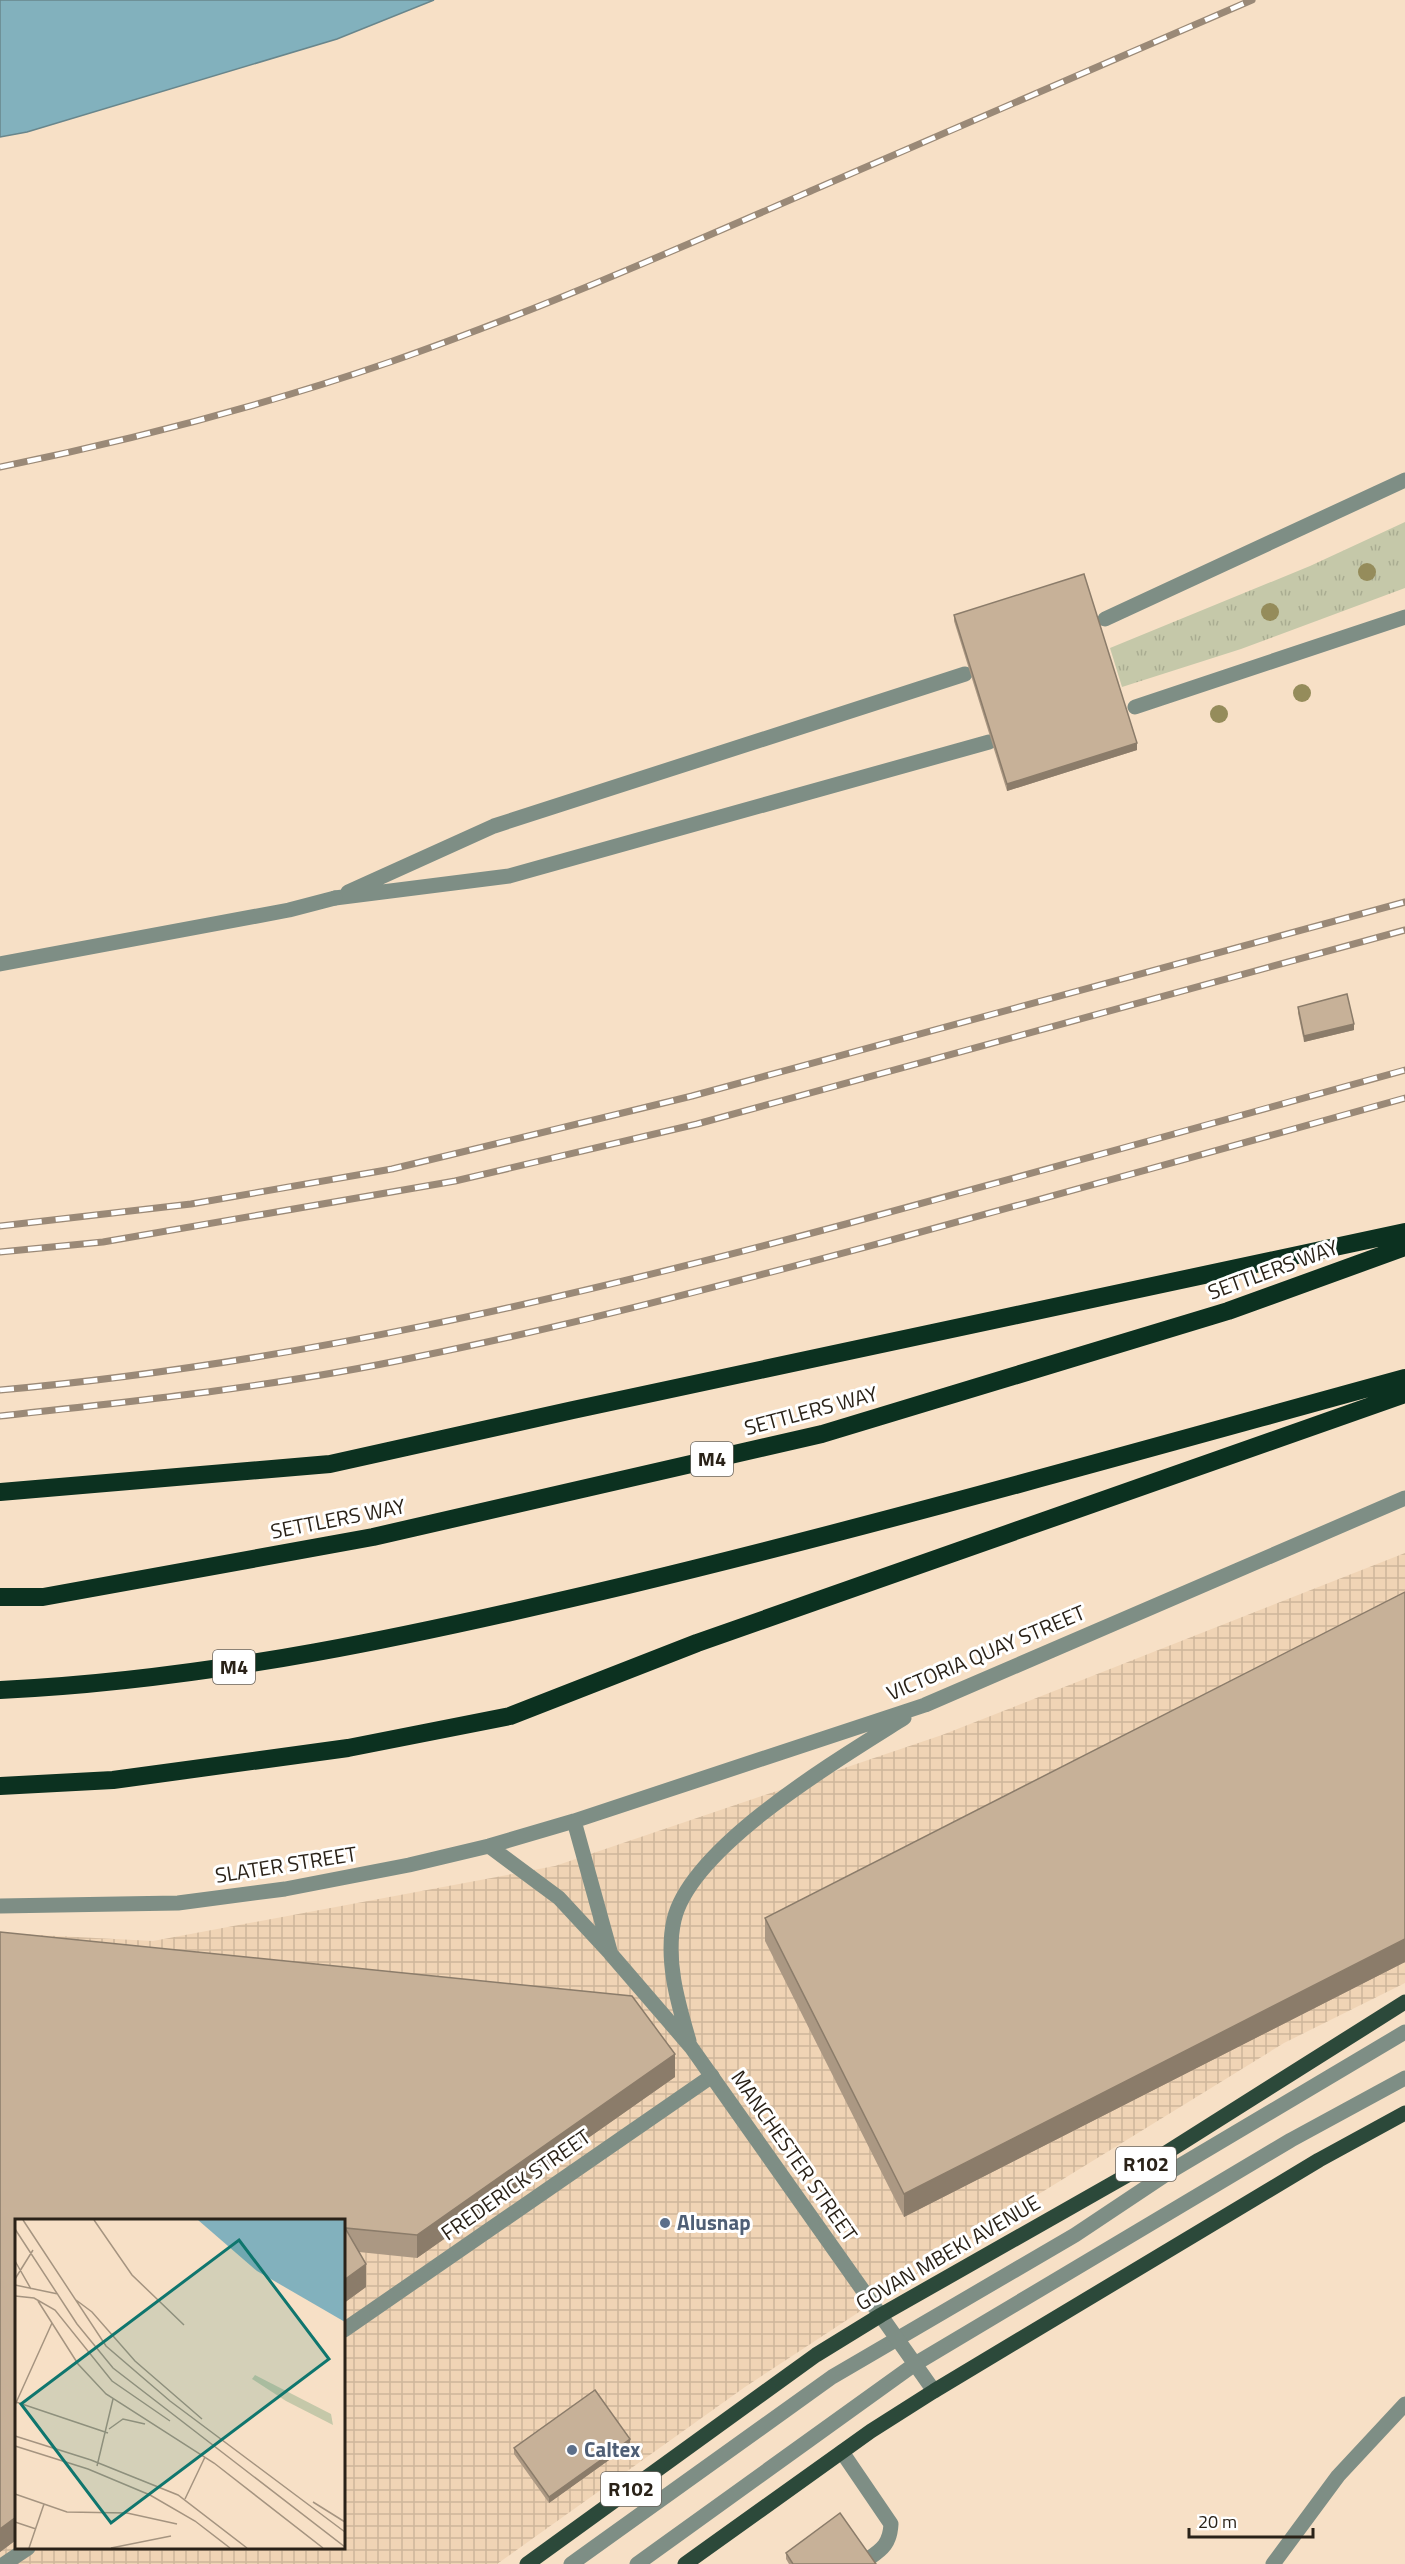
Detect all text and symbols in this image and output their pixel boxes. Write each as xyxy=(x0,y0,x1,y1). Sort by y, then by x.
street label: SETTLERS WAY xyxy=(1203,1230,1343,1307)
street label: SETTLERS WAY xyxy=(741,1377,882,1443)
road number: M4 xyxy=(691,1442,733,1476)
street label: SETTLERS WAY xyxy=(268,1489,409,1547)
street label: VICTORIA QUAY STREET xyxy=(881,1596,1090,1708)
road number: M4 xyxy=(213,1650,255,1684)
street label: SLATER STREET xyxy=(213,1837,359,1891)
street label: MANCHESTER STREET xyxy=(724,2063,866,2248)
street label: FREDERICK STREET xyxy=(434,2120,597,2248)
road number: R102 xyxy=(1116,2147,1176,2181)
street label: GOVAN MBEKI AVENUE xyxy=(849,2186,1046,2318)
place label: Alusnap xyxy=(677,2206,751,2238)
marker: Alusnap xyxy=(658,2216,672,2230)
inset map xyxy=(15,2219,345,2549)
place label: Caltex xyxy=(584,2433,640,2465)
marker: Caltex xyxy=(565,2443,579,2457)
road number: R102 xyxy=(601,2472,661,2506)
scale bar xyxy=(1189,2501,1314,2539)
text: 20 m xyxy=(1198,2508,1237,2535)

